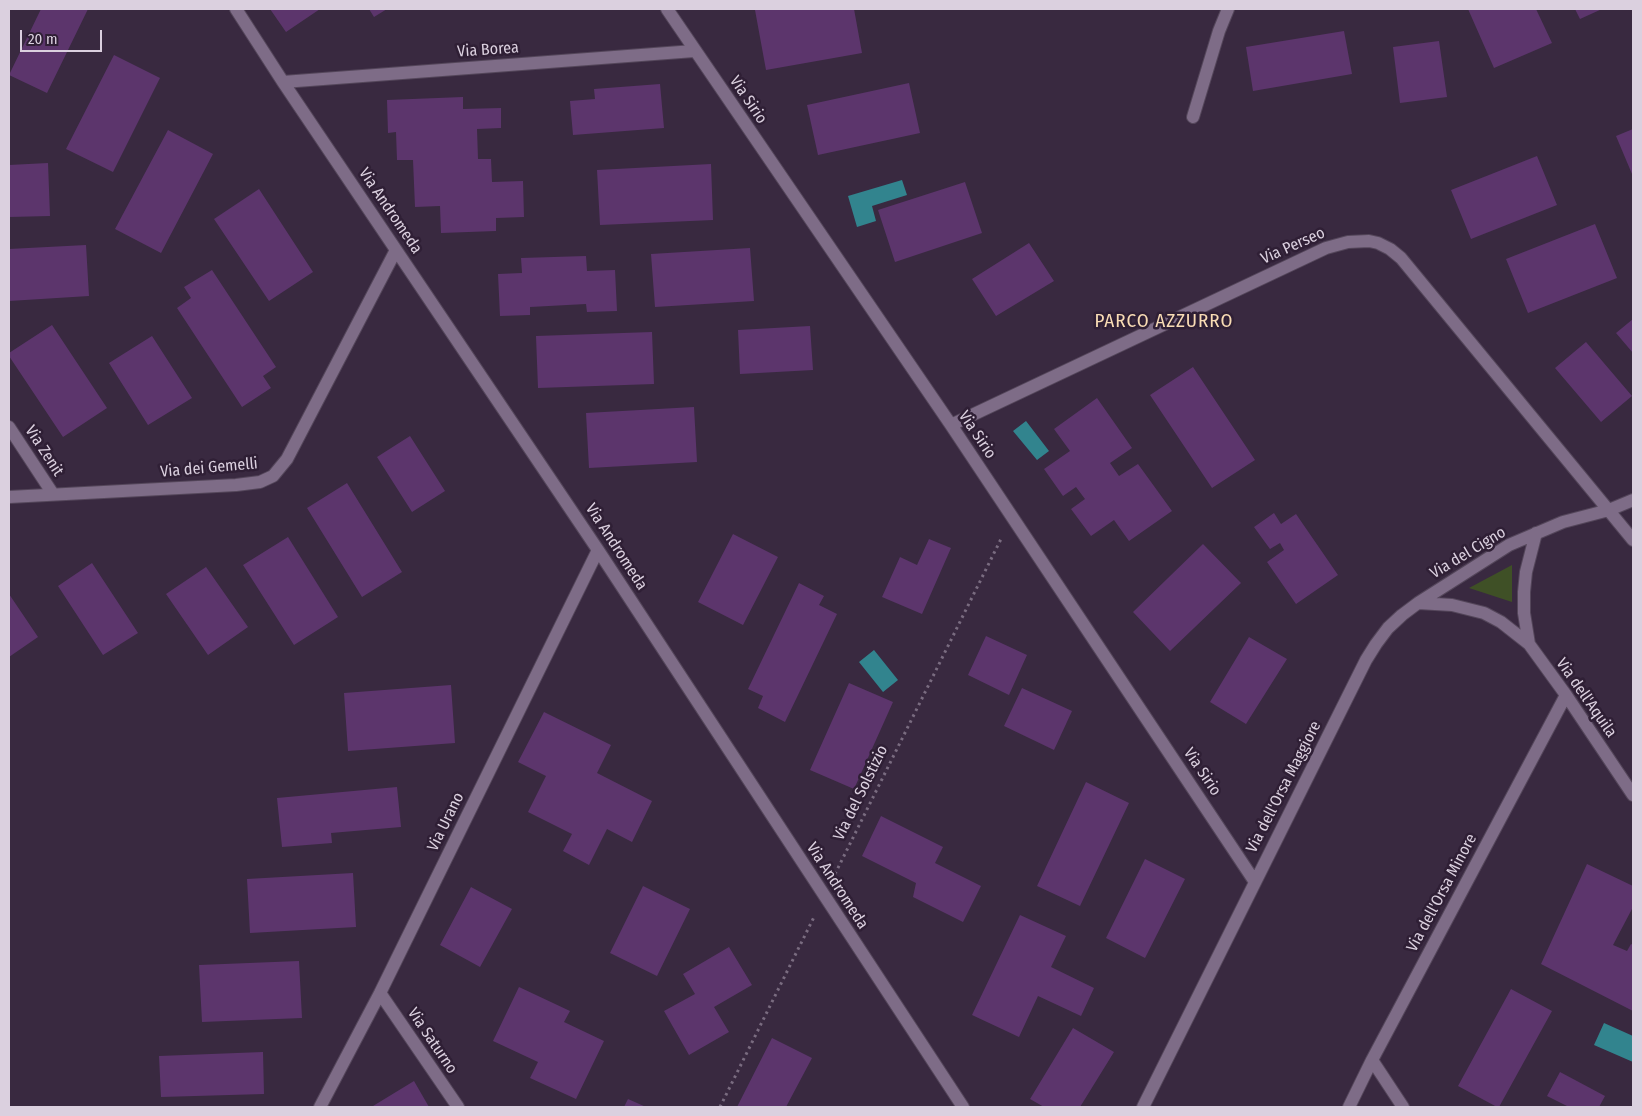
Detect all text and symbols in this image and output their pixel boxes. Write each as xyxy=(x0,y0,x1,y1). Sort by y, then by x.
scale bar xyxy=(22,20,105,52)
text: 20 m xyxy=(28,30,58,48)
street label: Via Borea xyxy=(457,38,519,62)
street label: Via Sirio xyxy=(725,72,771,128)
street label: Via Andromeda xyxy=(354,164,426,258)
street label: Via Perseo xyxy=(1258,223,1328,269)
district label: PARCO AZZURRO xyxy=(1093,311,1235,333)
street label: Via Sirio xyxy=(954,407,1000,463)
street label: Via Zenit xyxy=(21,422,67,480)
street label: Via dei Gemelli xyxy=(159,454,259,482)
street label: Via Andromeda xyxy=(581,500,651,594)
street label: Via del Cigno xyxy=(1427,523,1509,583)
street label: Via dell'Aquila xyxy=(1552,655,1620,741)
street label: Via dell'Orsa Maggiore xyxy=(1243,718,1325,856)
street label: Via del Solstizio xyxy=(830,742,892,844)
street label: Via Sirio xyxy=(1179,744,1225,800)
street label: Via Urano xyxy=(424,789,468,855)
street label: Via dell'Orsa Minore xyxy=(1403,831,1481,955)
street label: Via Andromeda xyxy=(802,839,872,933)
street label: Via Saturno xyxy=(403,1004,461,1078)

